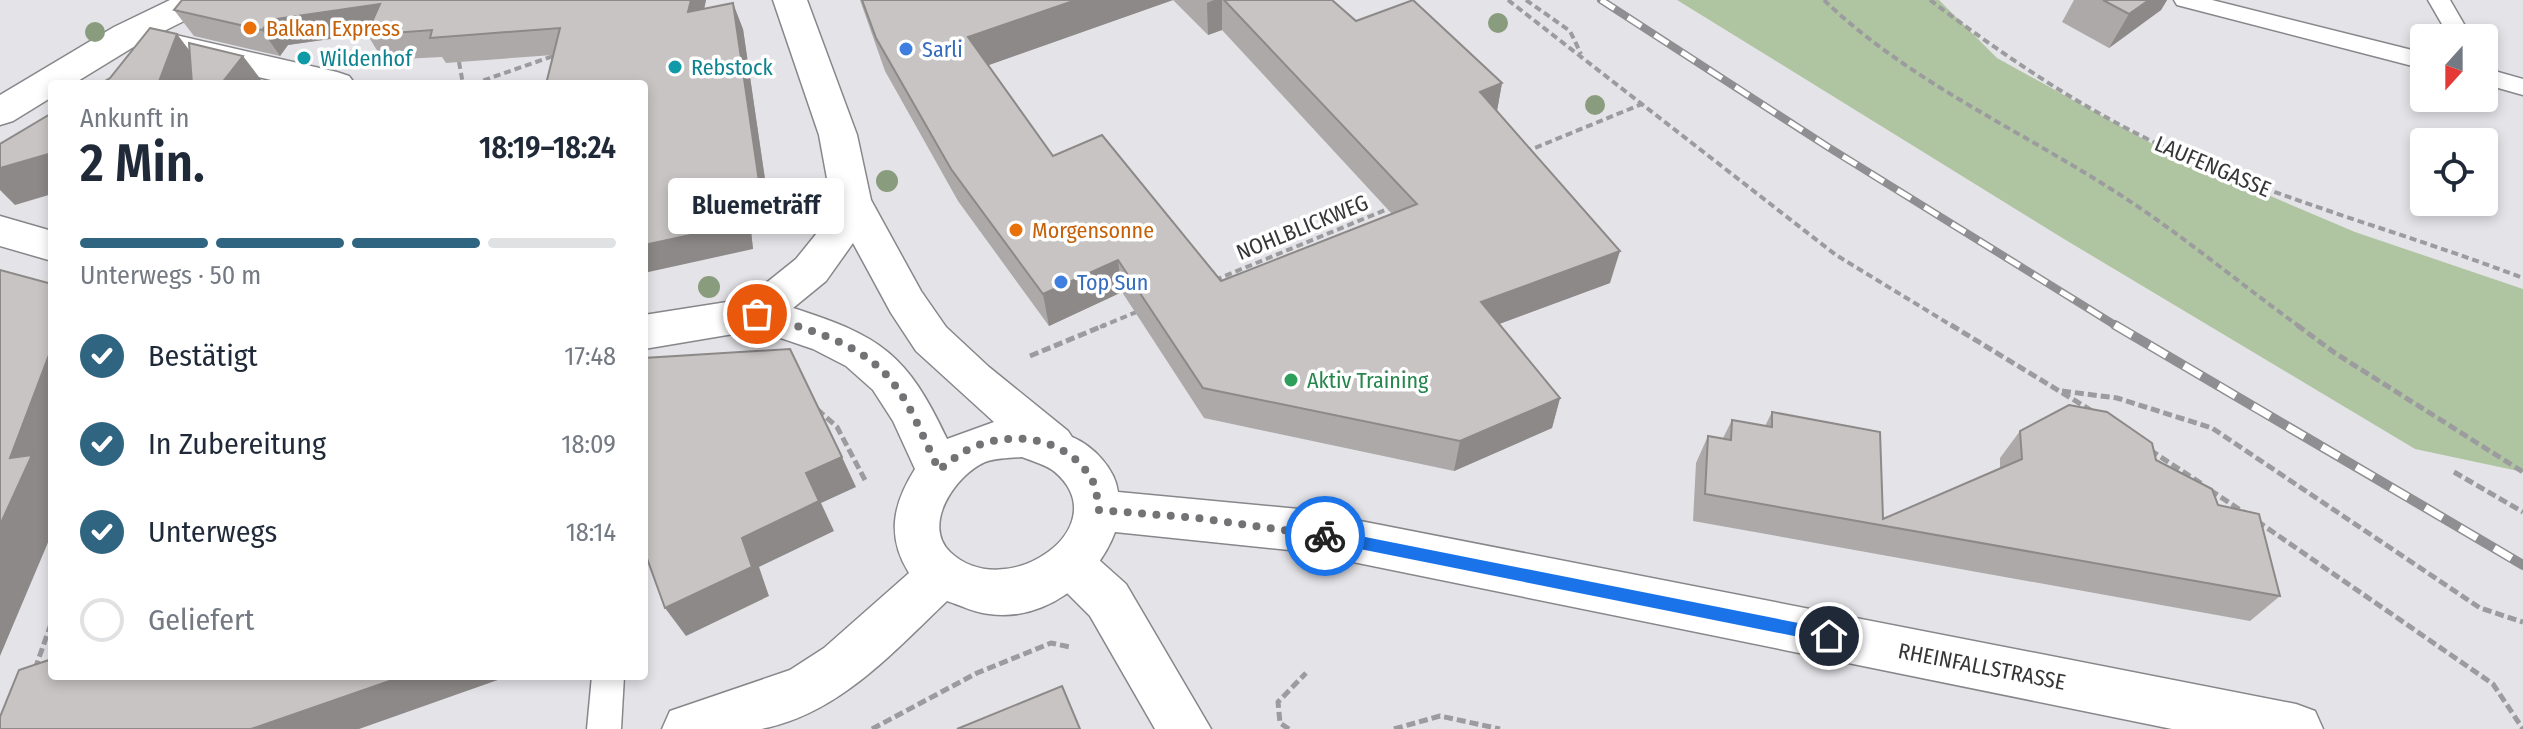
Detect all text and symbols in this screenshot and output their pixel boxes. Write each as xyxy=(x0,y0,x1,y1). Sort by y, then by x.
place label: Balkan Express xyxy=(266,15,400,42)
marker: Balkan Express xyxy=(241,19,259,37)
north arrow xyxy=(2410,24,2498,112)
map controls xyxy=(2410,24,2498,216)
place label: Sarli xyxy=(922,36,963,63)
marker: Sarli xyxy=(897,40,915,58)
place label: Wildenhof xyxy=(320,45,413,72)
marker: Wildenhof xyxy=(295,49,313,67)
place label: Rebstock xyxy=(691,54,773,81)
marker: Rebstock xyxy=(666,58,684,76)
text: Ankunft in xyxy=(80,103,189,134)
button: locate xyxy=(2410,128,2498,216)
text: 18:19–18:24 xyxy=(479,130,616,166)
street label: LAUFENGASSE xyxy=(2151,130,2275,203)
text: 2 Min. xyxy=(80,132,205,195)
callout: Bluemeträff xyxy=(669,178,845,234)
street label: NOHLBLICKWEG xyxy=(1232,189,1372,266)
text: Bluemeträff xyxy=(692,190,820,221)
place label: Morgensonne xyxy=(1032,217,1154,244)
marker: Morgensonne xyxy=(1007,221,1025,239)
text: Unterwegs · 50 m xyxy=(80,260,261,291)
place label: Top Sun xyxy=(1077,269,1148,296)
marker: Top Sun xyxy=(1052,273,1070,291)
pin xyxy=(723,280,791,348)
icon: bag xyxy=(735,292,779,336)
icon: check xyxy=(80,334,124,378)
text: Bestätigt xyxy=(148,338,258,374)
text: 17:48 xyxy=(564,341,616,372)
place label: Aktiv Training xyxy=(1307,367,1429,394)
marker: Aktiv Training xyxy=(1282,371,1300,389)
icon: check xyxy=(80,422,124,466)
text: In Zubereitung xyxy=(148,426,326,462)
text: 18:09 xyxy=(561,429,616,460)
courier xyxy=(1285,496,1365,576)
icon: check xyxy=(80,510,124,554)
text: Unterwegs xyxy=(148,514,277,550)
icon: bike xyxy=(1303,514,1347,558)
text: 18:14 xyxy=(566,517,616,548)
text: Geliefert xyxy=(148,602,254,638)
pin xyxy=(1795,602,1863,670)
icon: home xyxy=(1807,614,1851,658)
street label: RHEINFALLSTRASSE xyxy=(1896,637,2068,696)

